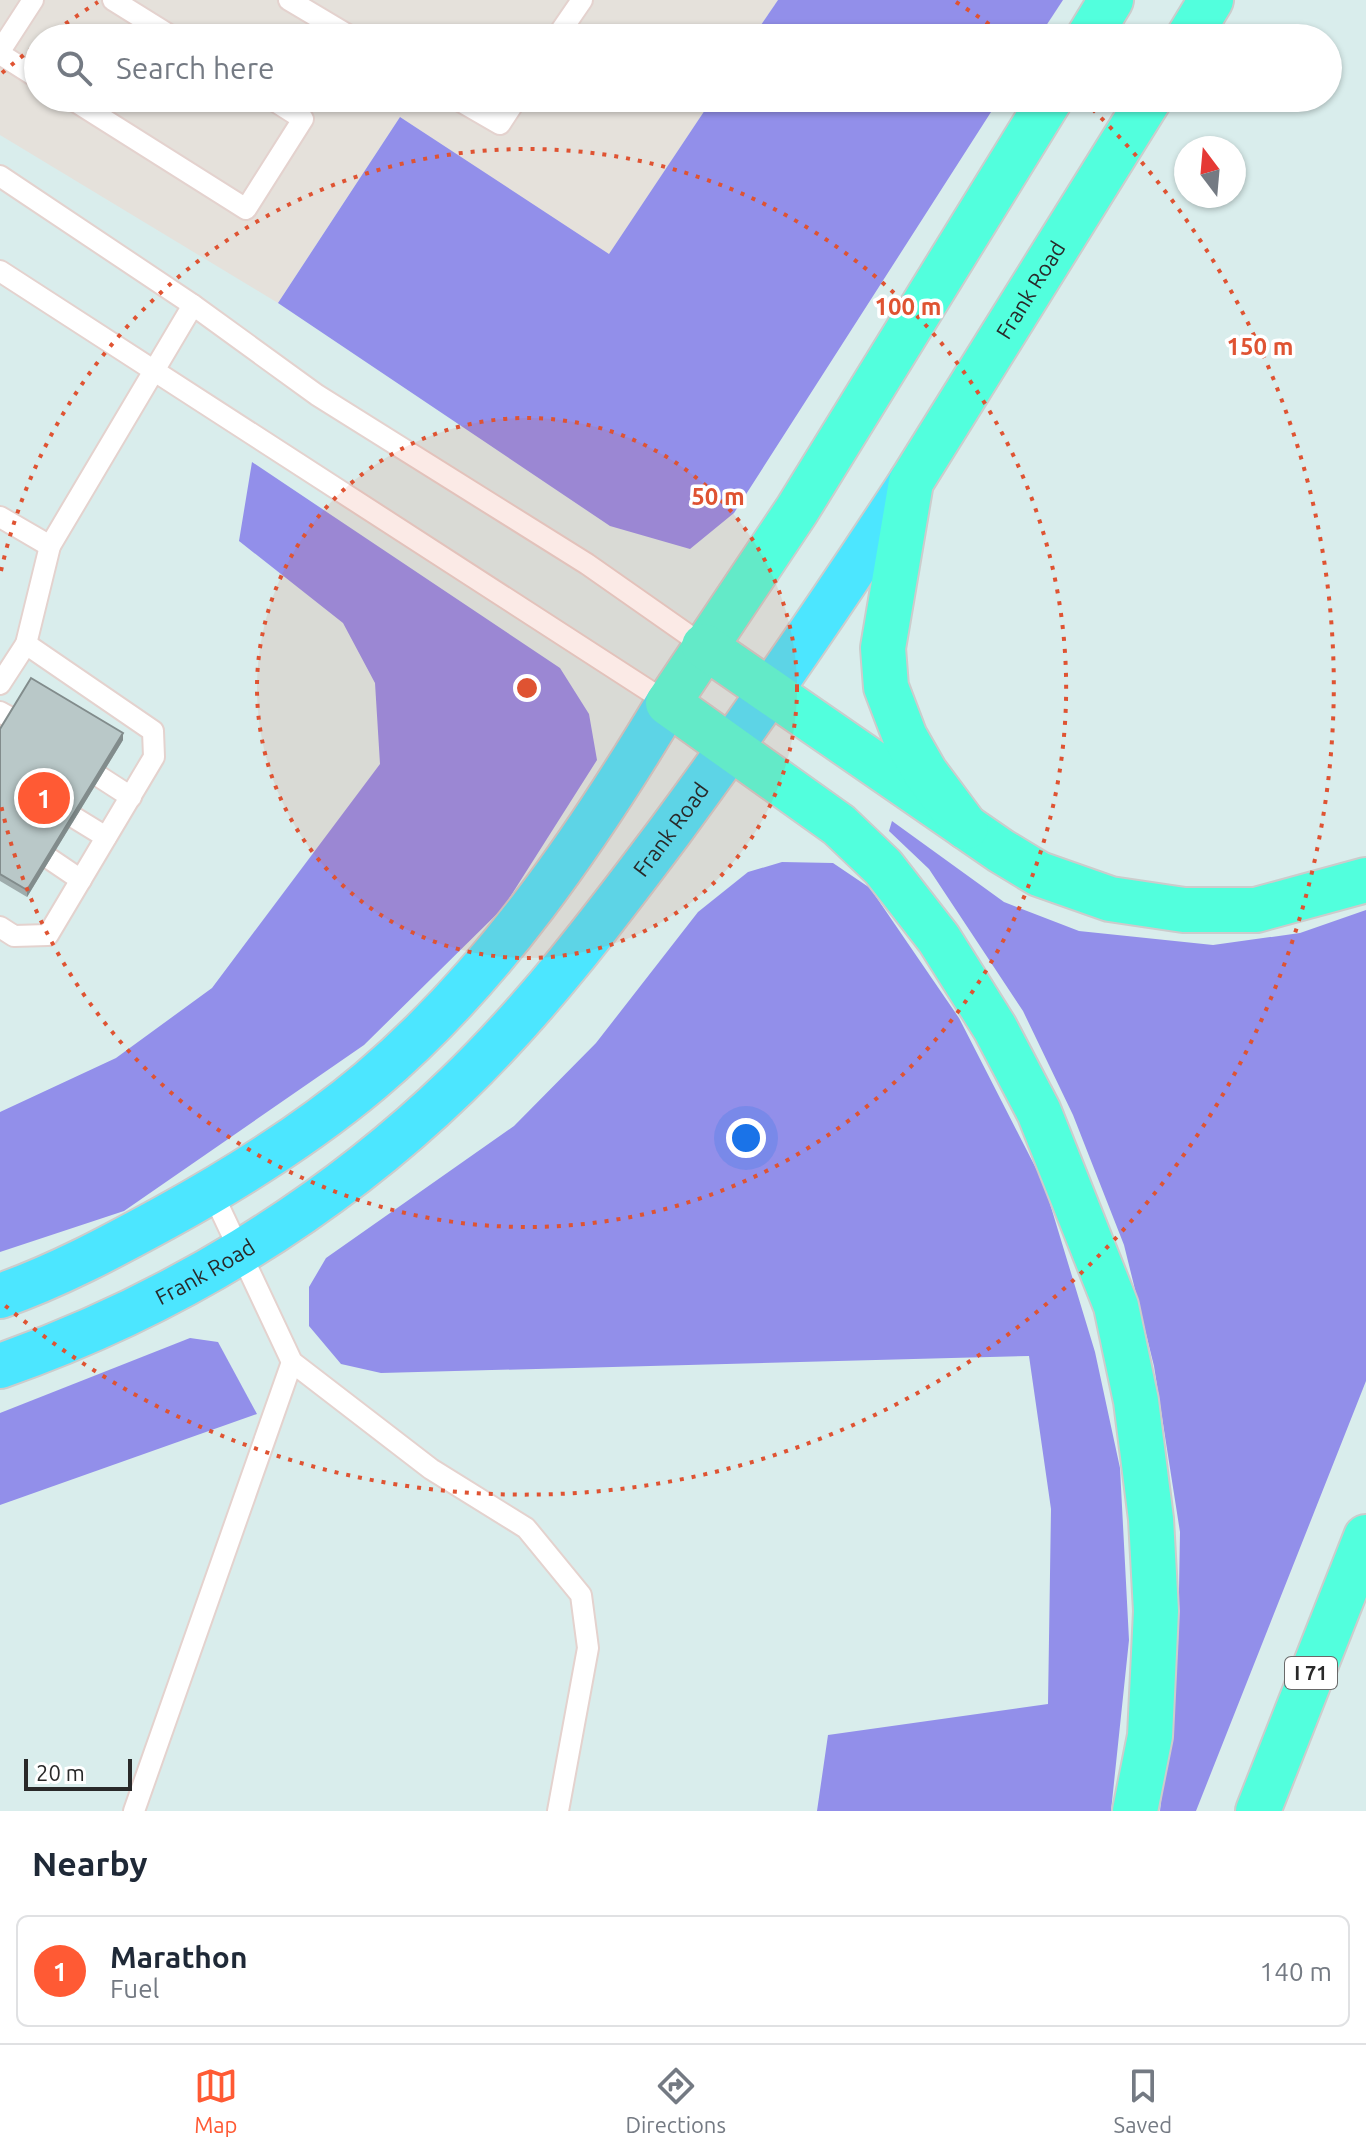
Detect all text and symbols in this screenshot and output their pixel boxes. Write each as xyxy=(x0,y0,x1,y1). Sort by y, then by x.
search box xyxy=(24,24,1342,112)
icon: search xyxy=(52,46,96,90)
text: Search here xyxy=(116,51,275,85)
north arrow xyxy=(1174,136,1246,208)
street label: Frank Road xyxy=(990,236,1070,343)
text: 100 m xyxy=(875,293,941,320)
text: 150 m xyxy=(1227,333,1293,360)
text: 50 m xyxy=(691,483,745,510)
centre of rings xyxy=(513,674,541,702)
pin: 1 xyxy=(18,768,70,828)
street label: Frank Road xyxy=(627,778,713,881)
your location xyxy=(726,1118,766,1158)
street label: Frank Road xyxy=(151,1233,259,1309)
road number: I 71 xyxy=(1285,1657,1337,1689)
scale bar xyxy=(24,1755,132,1791)
text: 20 m xyxy=(36,1760,85,1785)
text: Nearby xyxy=(32,1844,147,1882)
text: Marathon xyxy=(110,1940,247,1974)
text: 1 xyxy=(53,1957,67,1986)
text: 140 m xyxy=(1260,1957,1332,1986)
text: Fuel xyxy=(110,1974,159,2003)
tab: Map xyxy=(194,2064,238,2137)
tab: Directions xyxy=(625,2064,726,2137)
tab: Saved xyxy=(1114,2064,1172,2137)

